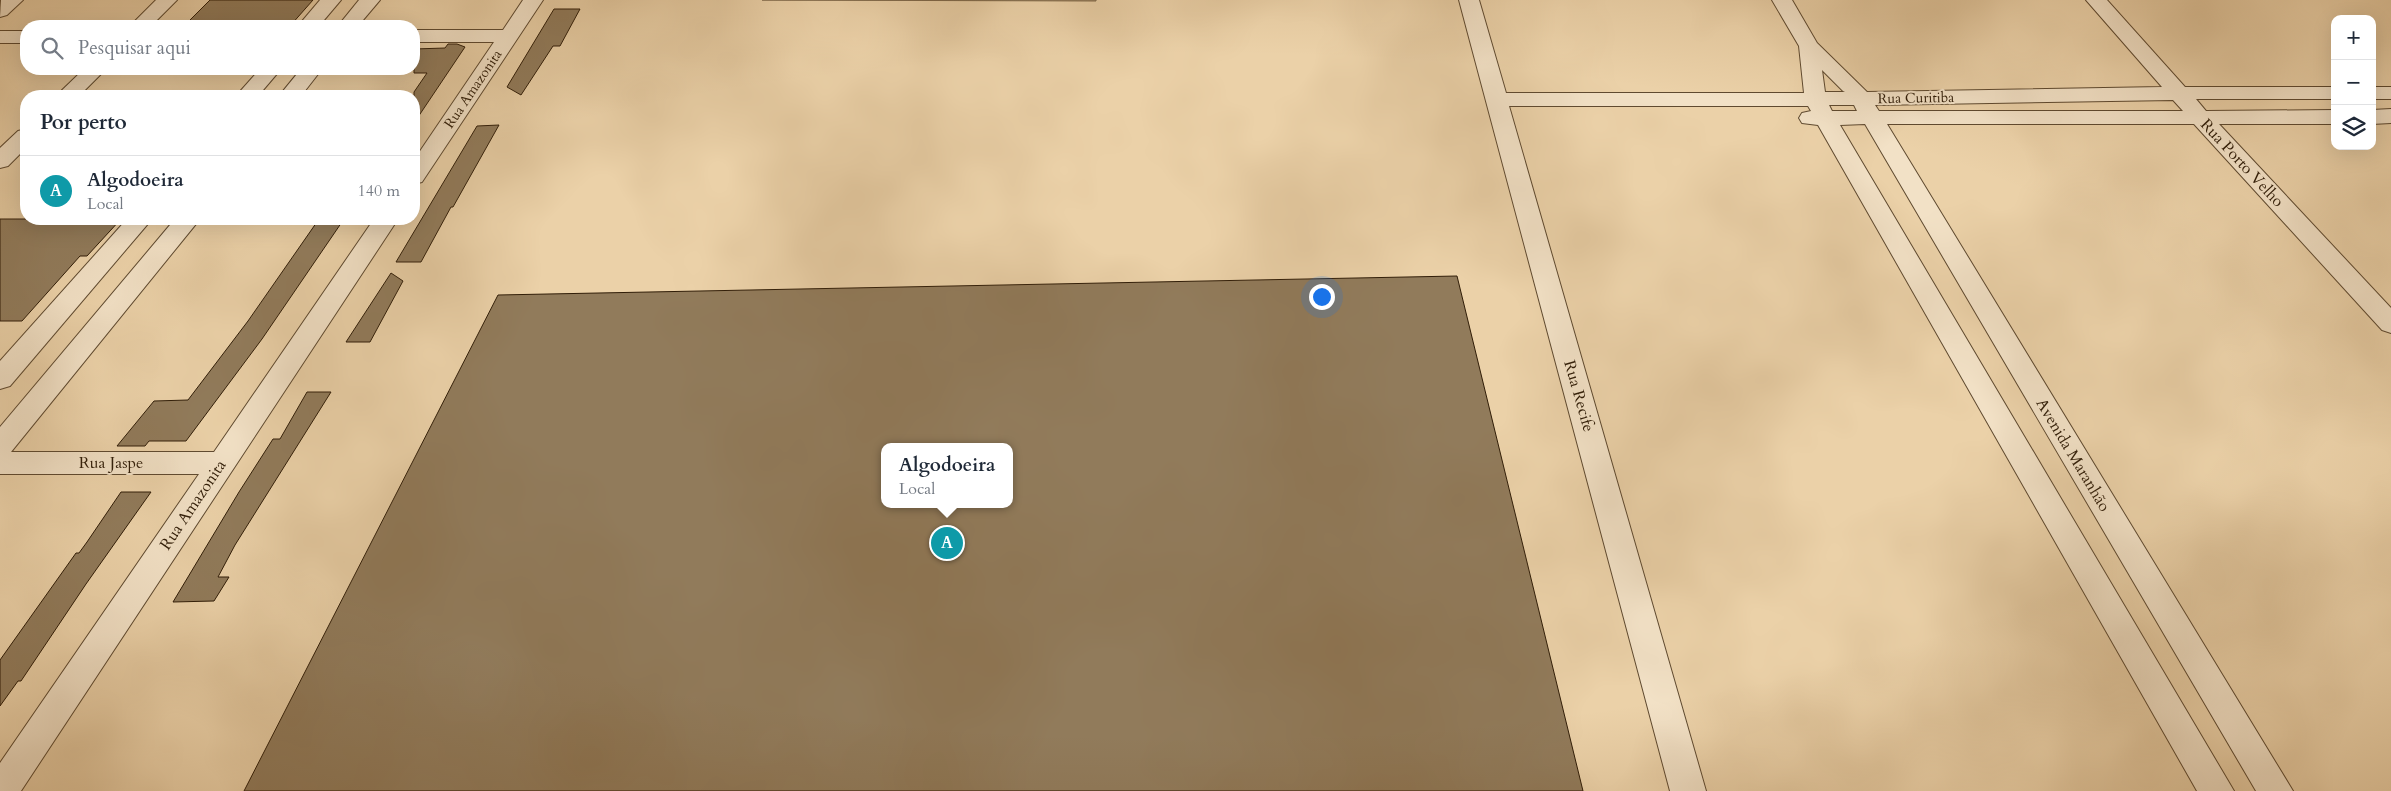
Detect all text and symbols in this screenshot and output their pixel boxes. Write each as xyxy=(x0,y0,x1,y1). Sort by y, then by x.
map controls xyxy=(2331,15,2376,150)
button: + xyxy=(2331,15,2376,60)
search box xyxy=(20,20,420,75)
icon: search xyxy=(38,34,66,62)
text: Pesquisar aqui xyxy=(78,35,191,61)
street label: Rua Amazonita xyxy=(440,46,506,132)
button: − xyxy=(2331,60,2376,105)
street label: Rua Curitiba xyxy=(1878,88,1954,108)
button: layers xyxy=(2331,105,2376,150)
text: Por perto xyxy=(40,108,127,137)
street label: Rua Porto Velho xyxy=(2195,114,2289,212)
text: Algodoeira xyxy=(87,167,184,193)
text: A xyxy=(50,180,62,202)
text: 140 m xyxy=(358,180,400,202)
text: Local xyxy=(87,193,124,215)
your location xyxy=(1309,284,1335,310)
street label: Rua Recife xyxy=(1558,358,1600,434)
street label: Avenida Maranhão xyxy=(2031,394,2116,516)
popup xyxy=(881,443,1013,508)
street label: Rua Jaspe xyxy=(79,452,143,474)
text: Algodoeira xyxy=(899,452,995,478)
street label: Rua Amazonita xyxy=(155,456,231,554)
text: Local xyxy=(899,478,935,500)
pin: A xyxy=(931,524,963,562)

